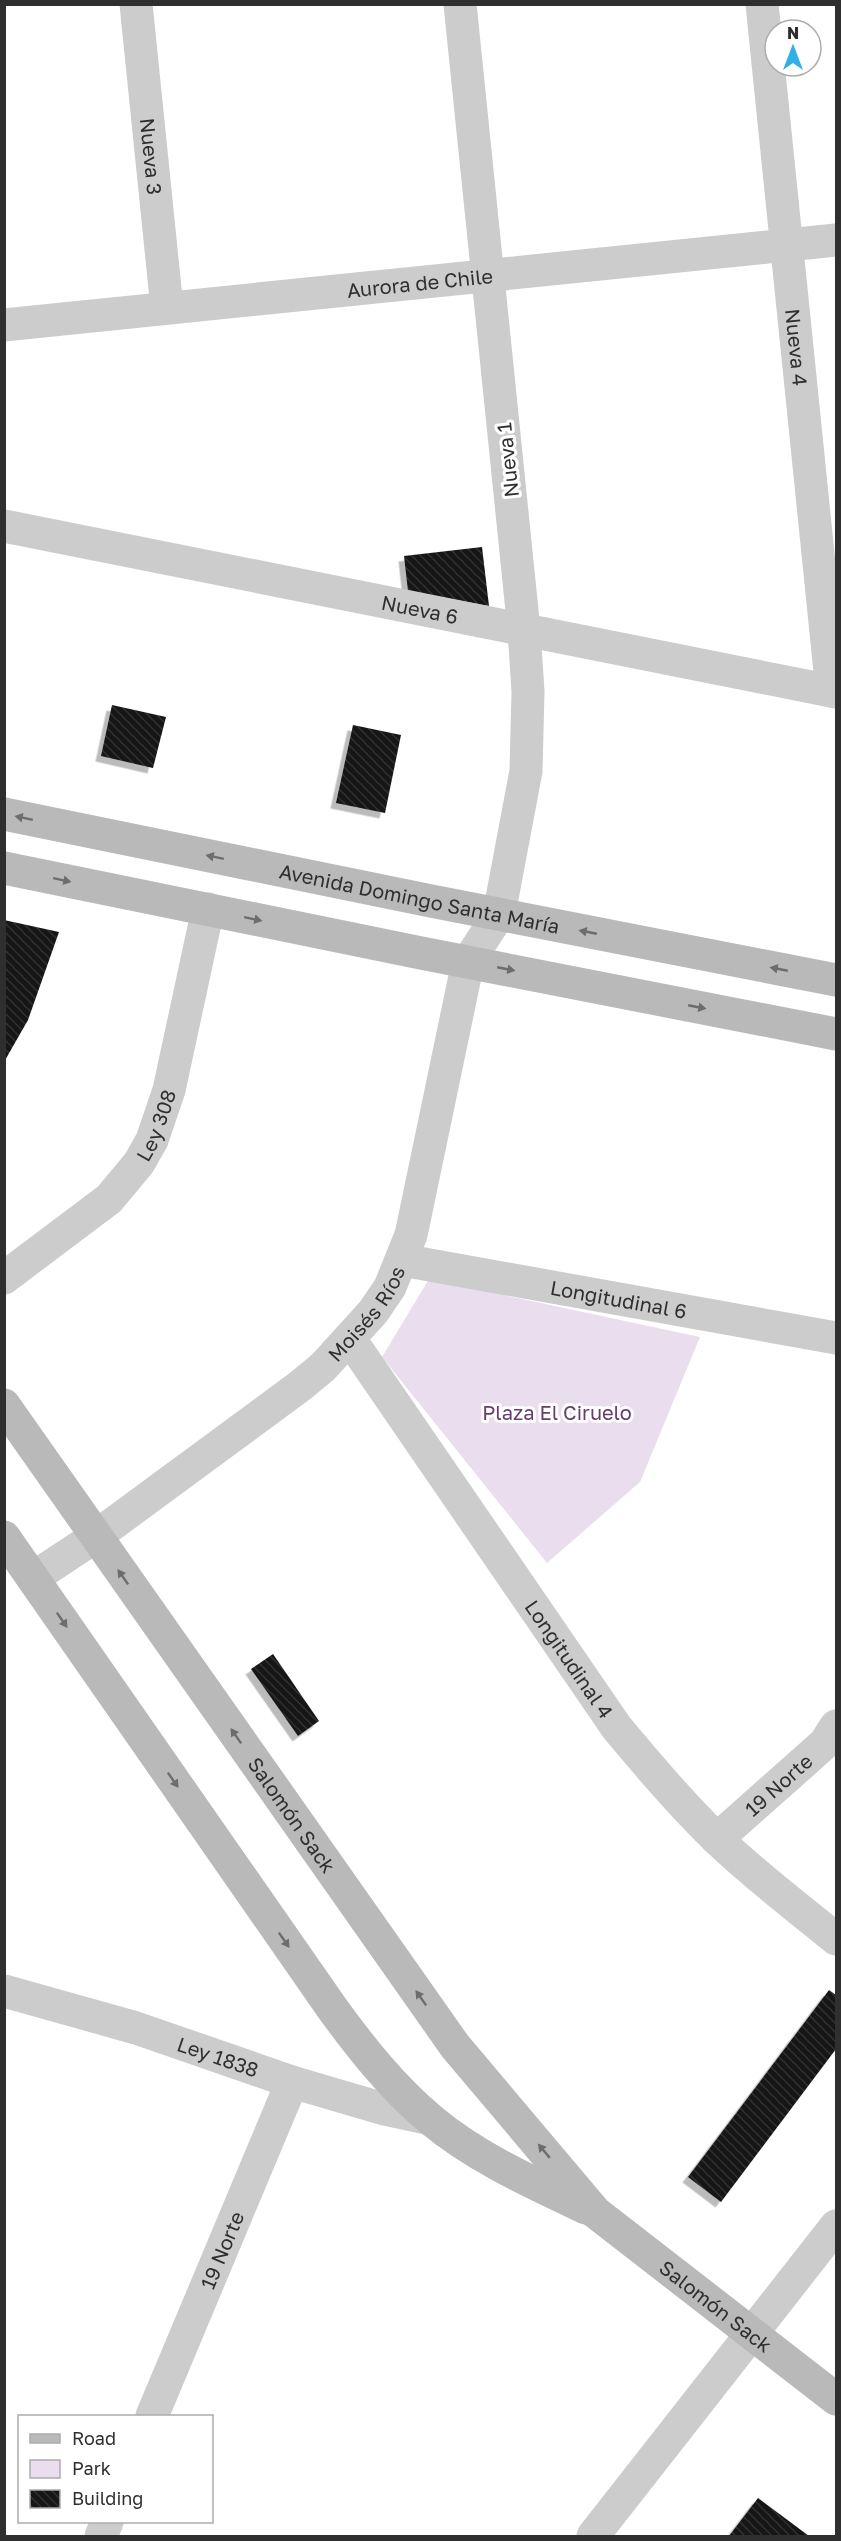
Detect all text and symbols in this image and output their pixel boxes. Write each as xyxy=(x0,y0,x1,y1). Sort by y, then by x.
north arrow xyxy=(763,18,823,78)
text: N xyxy=(787,23,799,43)
street label: Nueva 3 xyxy=(136,117,167,196)
street label: Aurora de Chile xyxy=(346,263,494,302)
street label: Nueva 4 xyxy=(781,307,813,387)
street label: Nueva 1 xyxy=(491,421,523,499)
street label: Nueva 6 xyxy=(379,590,460,628)
one-way arrow xyxy=(15,813,34,822)
one-way arrow xyxy=(206,852,225,861)
street label: Avenida Domingo Santa María xyxy=(277,858,562,938)
one-way arrow xyxy=(53,876,72,885)
one-way arrow xyxy=(244,915,263,924)
one-way arrow xyxy=(578,926,597,936)
one-way arrow xyxy=(769,964,788,973)
one-way arrow xyxy=(497,965,516,974)
one-way arrow xyxy=(688,1003,707,1012)
street label: Ley 308 xyxy=(131,1086,180,1165)
street label: Moisés Ríos xyxy=(322,1262,409,1366)
street label: Longitudinal 6 xyxy=(548,1275,689,1323)
park label: Plaza El Ciruelo xyxy=(482,1400,632,1424)
one-way arrow xyxy=(117,1569,129,1585)
street label: Longitudinal 4 xyxy=(521,1595,619,1723)
one-way arrow xyxy=(56,1612,67,1628)
one-way arrow xyxy=(231,1728,242,1744)
street label: 19 Norte xyxy=(740,1748,817,1821)
street label: Salomón Sack xyxy=(243,1752,341,1877)
one-way arrow xyxy=(167,1772,178,1788)
one-way arrow xyxy=(278,1932,290,1948)
one-way arrow xyxy=(415,1991,427,2007)
street label: Ley 1838 xyxy=(174,2031,262,2082)
one-way arrow xyxy=(537,2143,550,2159)
street label: 19 Norte xyxy=(195,2208,248,2292)
street label: Salomón Sack xyxy=(655,2255,777,2357)
legend xyxy=(18,2415,213,2523)
text: Road xyxy=(72,2427,116,2449)
text: Park xyxy=(72,2457,111,2479)
text: Building xyxy=(72,2487,143,2509)

